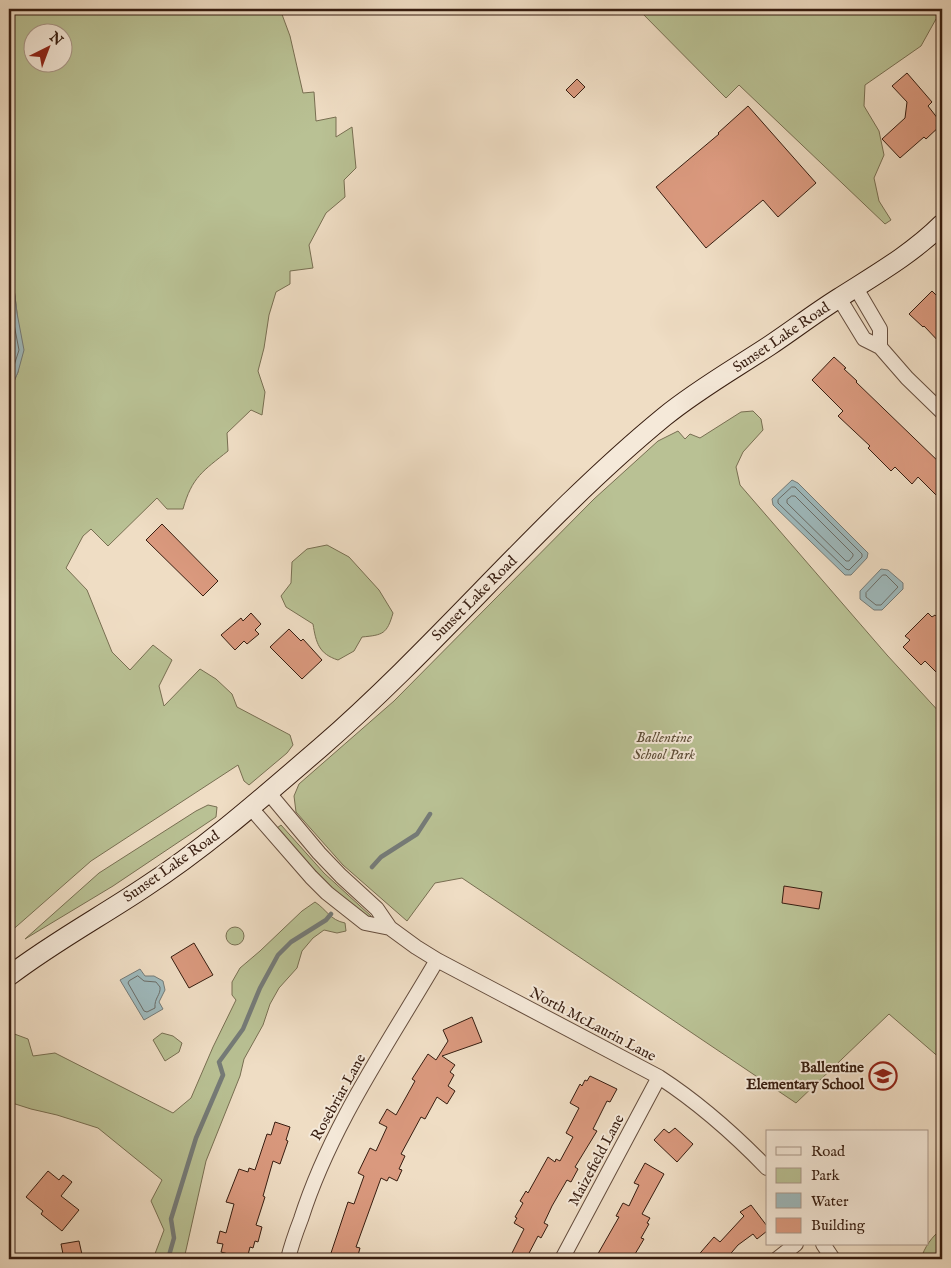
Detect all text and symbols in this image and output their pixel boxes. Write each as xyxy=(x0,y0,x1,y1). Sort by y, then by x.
north arrow xyxy=(22,22,72,72)
text: N xyxy=(45,28,67,50)
street label: Sunset Lake Road xyxy=(729,297,834,377)
street label: Sunset Lake Road xyxy=(428,551,522,645)
park label: Ballentine School Park xyxy=(633,728,695,764)
street label: Sunset Lake Road xyxy=(119,826,224,907)
street label: North McLaurin Lane xyxy=(526,983,659,1066)
street label: Rosebriar Lane xyxy=(307,1050,370,1144)
place label: Ballentine Elementary School xyxy=(746,1058,865,1094)
school or university icon: Ballentine Elementary School xyxy=(868,1061,898,1091)
street label: Maizefield Lane xyxy=(564,1111,629,1209)
legend xyxy=(766,1130,928,1246)
text: Road xyxy=(811,1142,846,1161)
text: Park xyxy=(811,1166,841,1185)
text: Water xyxy=(811,1192,849,1211)
text: Building xyxy=(811,1216,866,1235)

